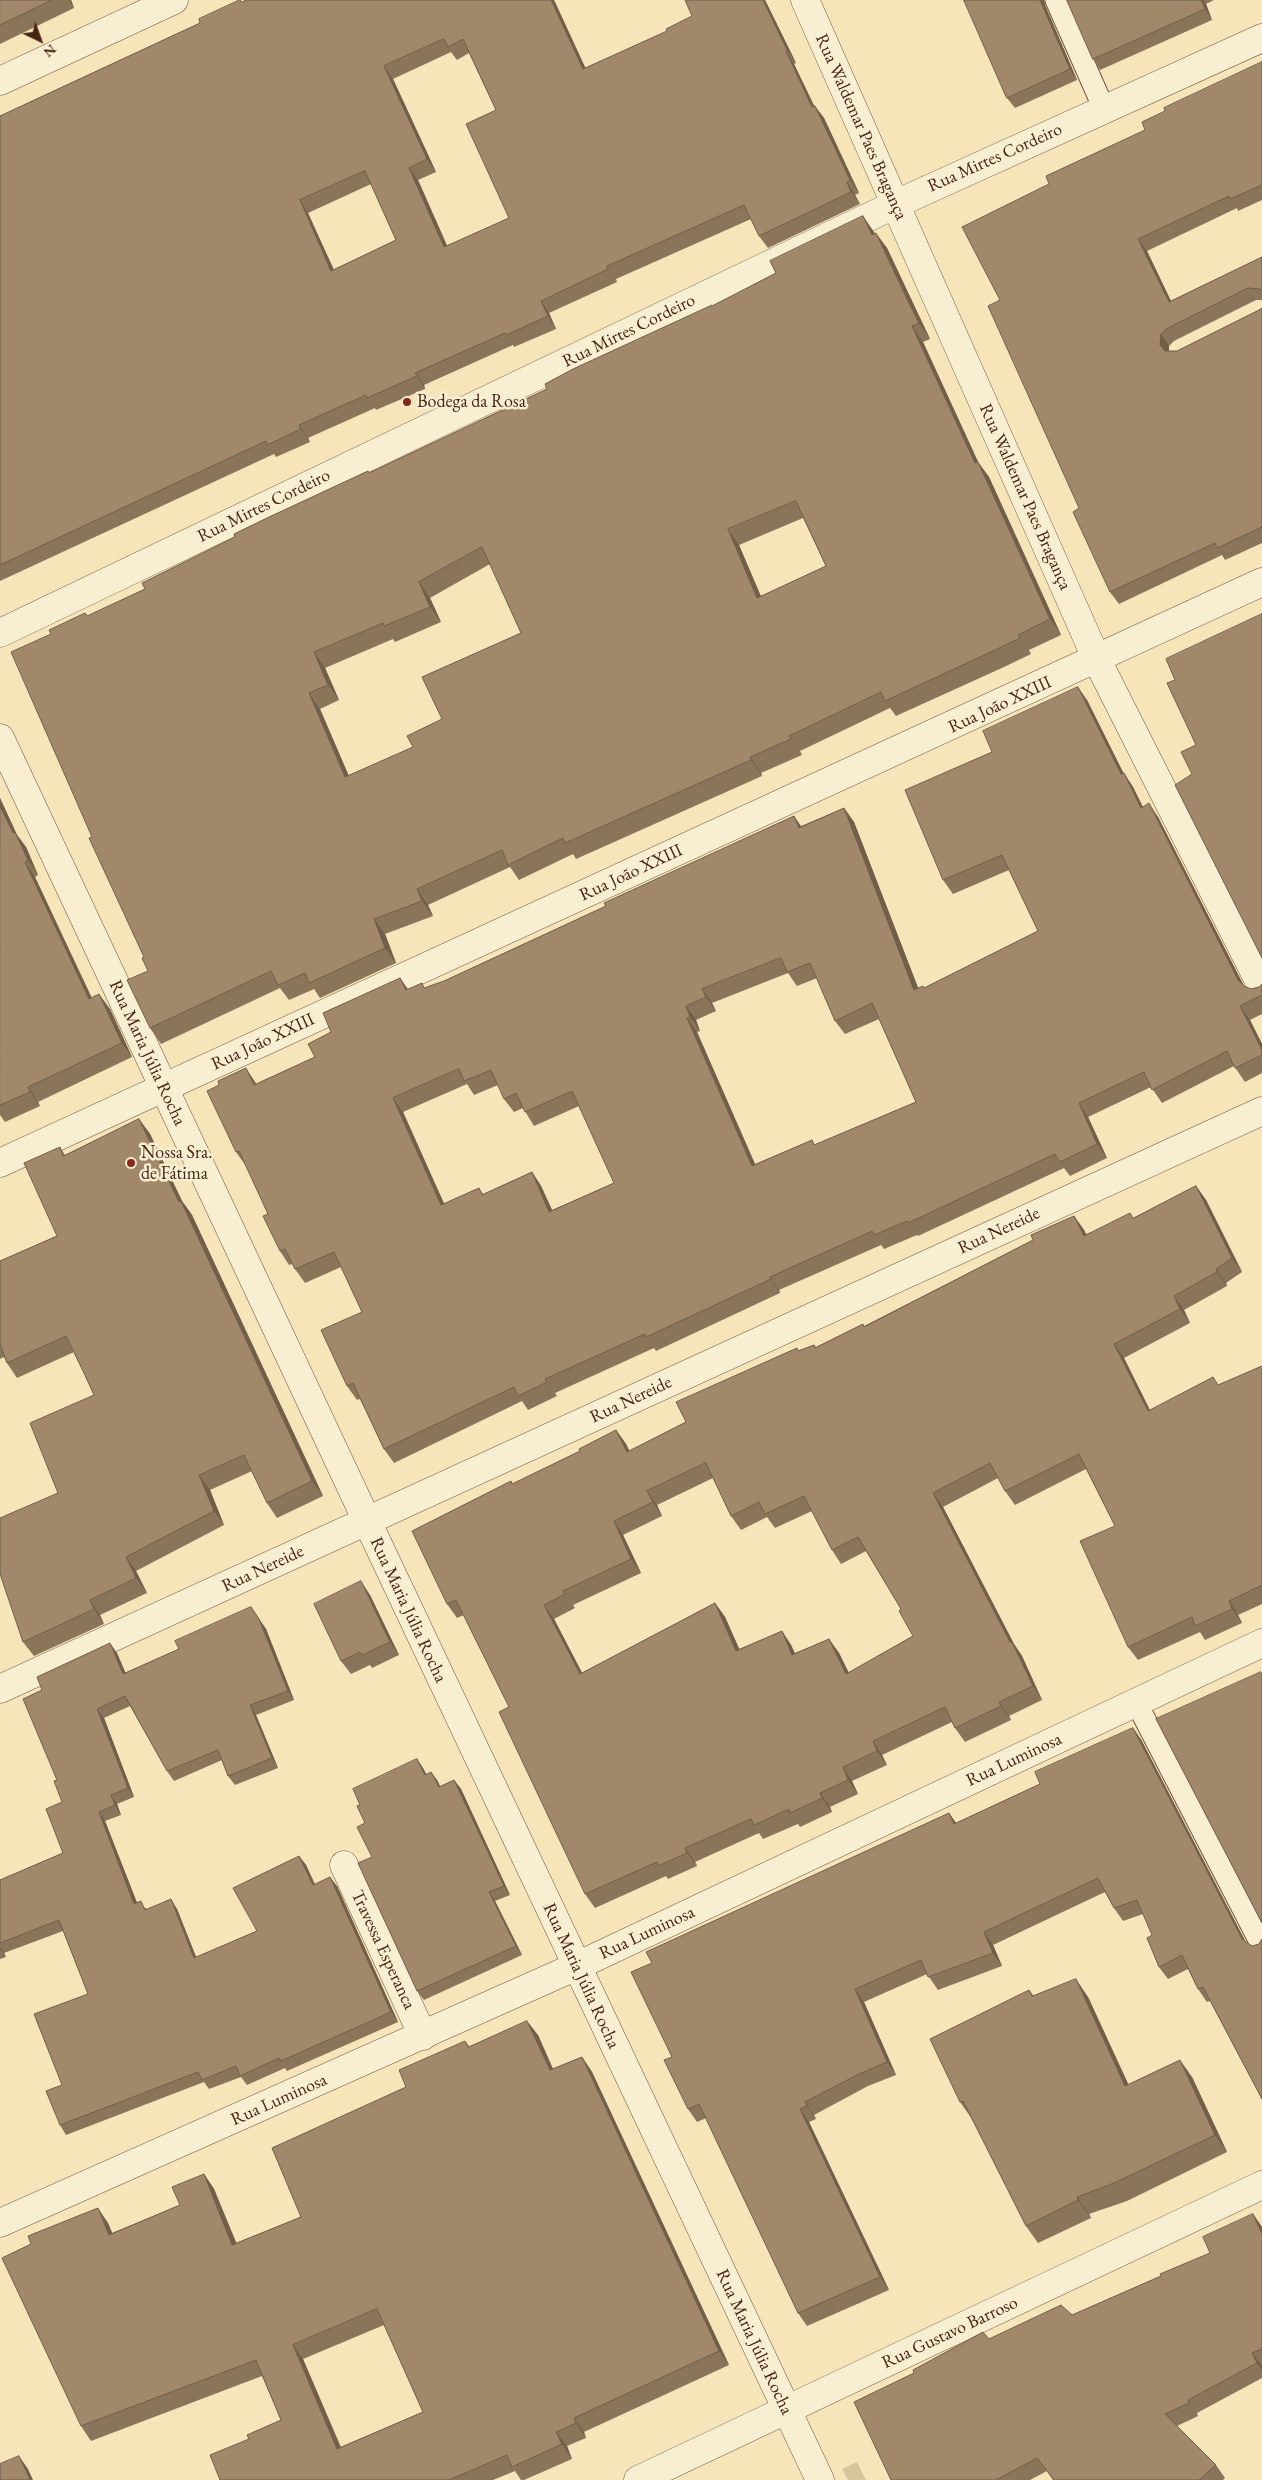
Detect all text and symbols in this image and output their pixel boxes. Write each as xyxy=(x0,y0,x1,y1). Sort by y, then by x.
north arrow xyxy=(15,15,65,65)
street label: Rua Waldemar Paes Bragança xyxy=(810,31,912,223)
text: N xyxy=(40,41,60,62)
street label: Rua Mirtes Cordeiro xyxy=(924,119,1066,197)
street label: Rua Mirtes Cordeiro xyxy=(559,290,699,372)
place label: Bodega da Rosa xyxy=(417,391,526,413)
marker: Bodega da Rosa xyxy=(401,396,413,408)
street label: Rua Waldemar Paes Bragança xyxy=(974,401,1076,593)
street label: Rua Mirtes Cordeiro xyxy=(194,465,334,547)
street label: Rua João XXIII xyxy=(945,672,1055,738)
street label: Rua João XXIII xyxy=(576,840,686,906)
street label: Rua Maria Júlia Rocha xyxy=(104,977,190,1129)
street label: Rua João XXIII xyxy=(208,1009,318,1075)
place label: Nossa Sra. de Fátima xyxy=(141,1142,212,1184)
marker: Nossa Sra. de Fátima xyxy=(125,1157,137,1169)
street label: Rua Nereide xyxy=(955,1203,1043,1259)
street label: Rua Nereide xyxy=(587,1372,675,1428)
street label: Rua Maria Júlia Rocha xyxy=(365,1534,451,1686)
street label: Rua Nereide xyxy=(219,1541,307,1597)
street label: Rua Luminosa xyxy=(963,1728,1065,1792)
street label: Travessa Esperanca xyxy=(346,1887,420,2013)
street label: Rua Maria Júlia Rocha xyxy=(538,1900,624,2052)
street label: Rua Luminosa xyxy=(596,1901,698,1965)
street label: Rua Luminosa xyxy=(228,2069,330,2131)
street label: Rua Maria Júlia Rocha xyxy=(711,2266,797,2418)
street label: Rua Gustavo Barroso xyxy=(879,2292,1021,2374)

